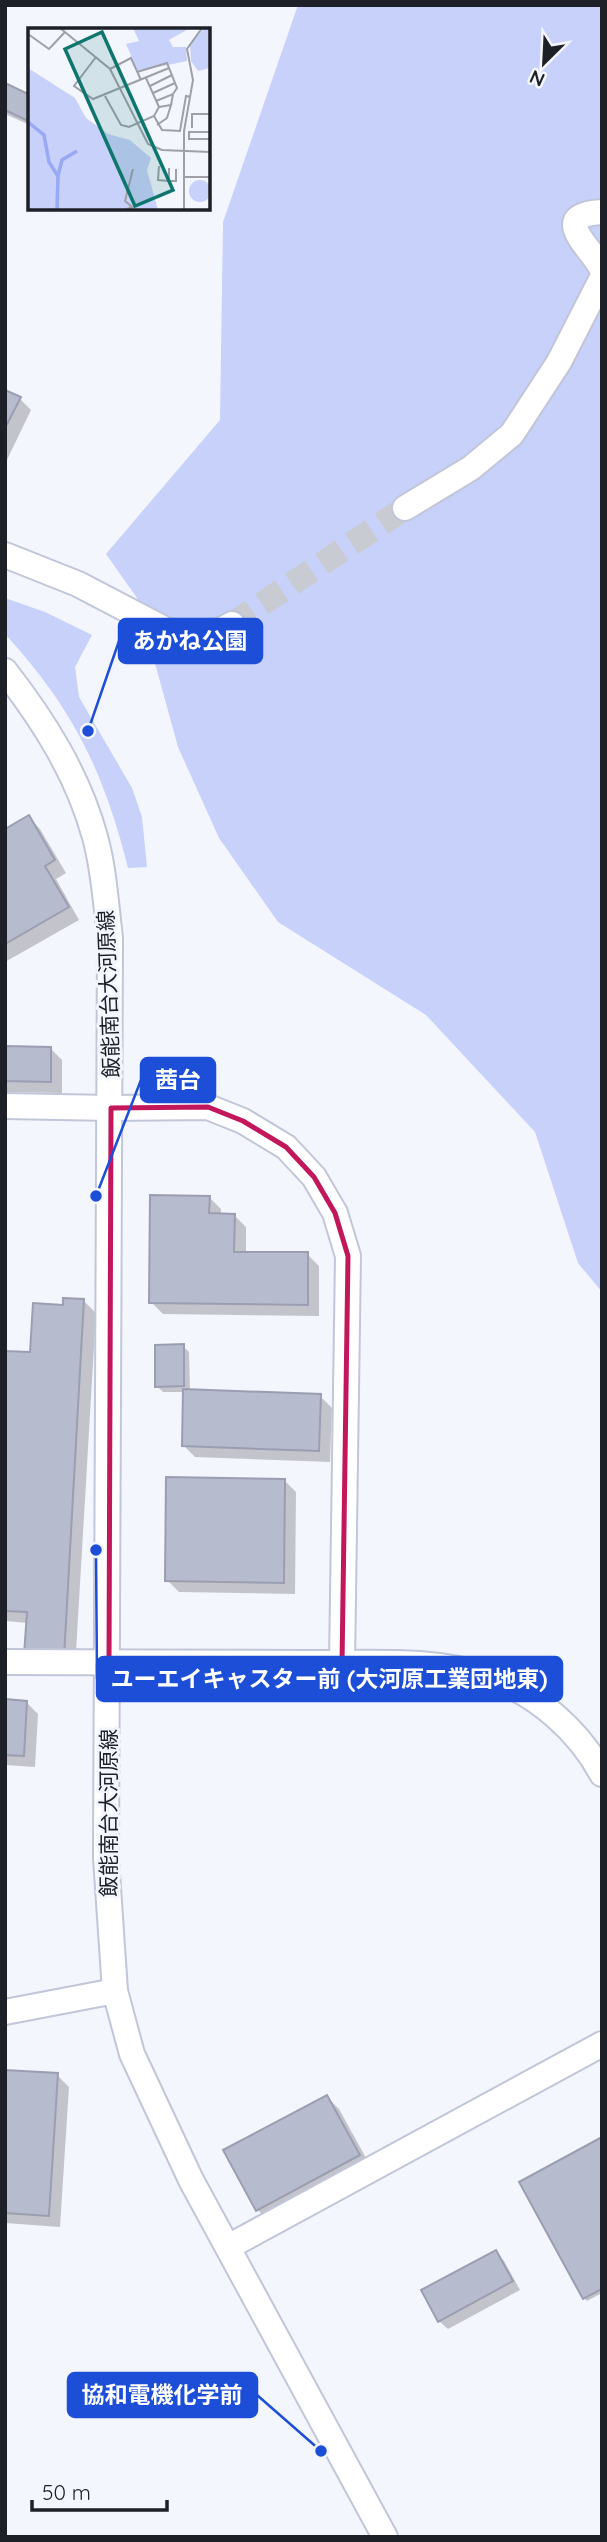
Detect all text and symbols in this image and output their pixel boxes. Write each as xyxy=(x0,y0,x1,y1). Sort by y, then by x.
inset map xyxy=(28,28,210,210)
north arrow xyxy=(509,28,579,98)
text: N xyxy=(526,65,548,92)
callout: あかね公園 xyxy=(119,619,262,663)
text: あかね公園 xyxy=(133,626,248,655)
street label: 飯能南台大河原線 xyxy=(92,910,124,1078)
callout: 茜台 xyxy=(141,1058,215,1102)
text: 茜台 xyxy=(155,1065,201,1094)
callout: ユーエイキャスター前 (大河原工業団地東) xyxy=(97,1657,562,1701)
text: ユーエイキャスター前 (大河原工業団地東) xyxy=(111,1664,547,1693)
street label: 飯能南台大河原線 xyxy=(95,1729,121,1897)
callout: 協和電機化学前 xyxy=(68,2373,257,2417)
text: 協和電機化学前 xyxy=(82,2380,243,2409)
scale bar xyxy=(32,2468,166,2512)
text: 50 m xyxy=(42,2479,91,2505)

